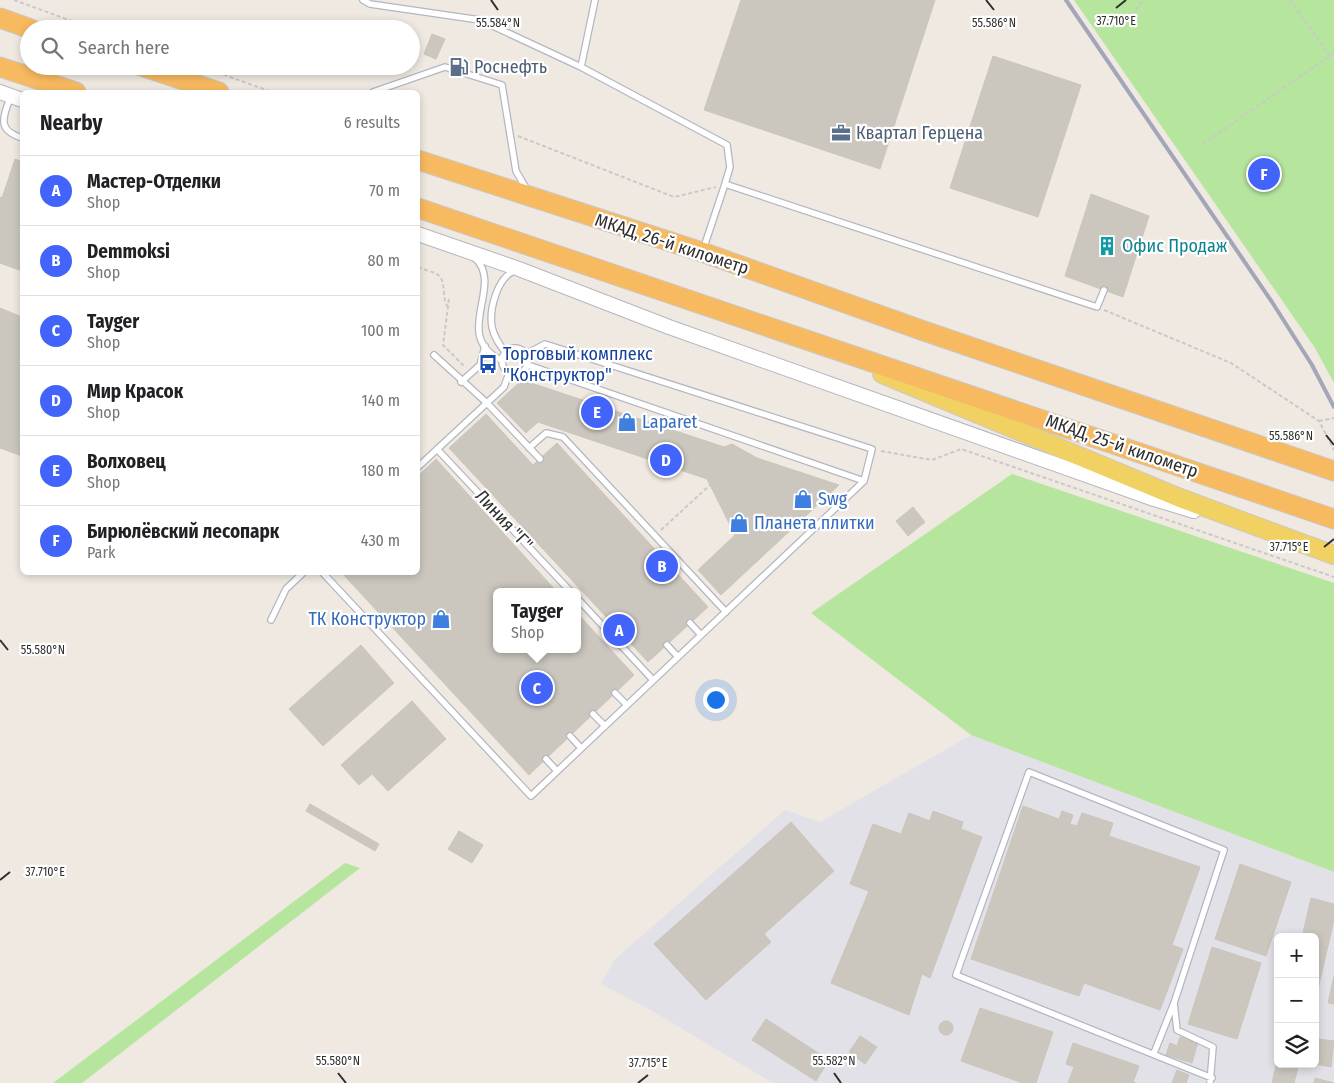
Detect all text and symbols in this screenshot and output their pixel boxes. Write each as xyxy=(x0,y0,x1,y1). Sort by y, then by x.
text: 37.710°E xyxy=(1096,14,1136,28)
text: 55.584°N xyxy=(476,16,520,30)
text: 55.586°N xyxy=(972,16,1016,30)
search box xyxy=(20,20,420,75)
icon: search xyxy=(38,34,66,62)
text: Search here xyxy=(78,36,170,59)
fuel station icon: Роснефть xyxy=(448,56,470,78)
place label: Роснефть xyxy=(474,56,547,78)
text: Nearby xyxy=(40,110,102,136)
text: 6 results xyxy=(344,113,400,132)
office icon: Квартал Герцена xyxy=(830,122,852,144)
place label: Квартал Герцена xyxy=(856,122,983,144)
pin: F xyxy=(1248,155,1280,193)
text: Мастер-Отделки xyxy=(87,170,221,193)
text: A xyxy=(52,181,60,200)
text: 70 m xyxy=(369,181,400,200)
text: Shop xyxy=(87,193,120,212)
street label: МКАД, 26-й километр xyxy=(592,209,752,279)
building icon: Офис Продаж xyxy=(1096,235,1118,257)
place label: Офис Продаж xyxy=(1122,235,1228,257)
text: Demmoksi xyxy=(87,240,170,263)
text: B xyxy=(52,251,60,270)
text: 80 m xyxy=(368,251,400,270)
text: Shop xyxy=(87,263,120,282)
text: Tayger xyxy=(87,310,139,333)
text: C xyxy=(52,321,60,340)
text: 100 m xyxy=(361,321,400,340)
text: Shop xyxy=(87,333,120,352)
place label: Торговый комплекс "Конструктор" xyxy=(503,343,653,386)
bus stop icon: Торговый комплекс "Конструктор" xyxy=(477,353,499,375)
text: Мир Красок xyxy=(87,380,183,403)
text: D xyxy=(51,391,61,410)
text: 140 m xyxy=(362,391,400,410)
pin: E xyxy=(581,393,613,431)
text: Shop xyxy=(87,403,120,422)
street label: МКАД, 25-й километр xyxy=(1043,410,1201,482)
shop icon: Laparet xyxy=(616,411,638,433)
place label: Laparet xyxy=(642,411,698,433)
text: 55.586°N xyxy=(1269,429,1313,443)
pin: D xyxy=(650,441,682,479)
text: Волховец xyxy=(87,450,166,473)
text: E xyxy=(52,461,60,480)
text: 180 m xyxy=(361,461,400,480)
text: Shop xyxy=(87,473,120,492)
street label: Линия "Г" xyxy=(470,485,538,555)
shop icon: Swg xyxy=(792,488,814,510)
place label: Swg xyxy=(818,488,848,510)
shop icon: Планета плитки xyxy=(728,512,750,534)
place label: Планета плитки xyxy=(754,512,875,534)
text: Бирюлёвский лесопарк xyxy=(87,520,279,543)
text: F xyxy=(52,531,60,550)
text: 430 m xyxy=(361,531,400,550)
text: 37.715°E xyxy=(1270,540,1309,554)
text: Park xyxy=(87,543,115,562)
pin: B xyxy=(646,547,678,585)
popup xyxy=(493,588,581,653)
text: Tayger xyxy=(511,600,563,623)
place label: ТК Конструктор xyxy=(309,608,426,630)
shop icon: ТК Конструктор xyxy=(430,608,452,630)
pin: A xyxy=(603,611,635,649)
text: Shop xyxy=(511,623,544,642)
text: 55.580°N xyxy=(21,643,65,657)
pin: C xyxy=(521,669,553,707)
your location xyxy=(703,687,729,713)
text: 37.710°E xyxy=(25,865,65,879)
map controls xyxy=(1274,933,1319,1068)
button: + xyxy=(1274,933,1319,978)
button: − xyxy=(1274,978,1319,1023)
button: layers xyxy=(1274,1023,1319,1068)
text: 55.580°N xyxy=(316,1054,360,1068)
text: 55.582°N xyxy=(812,1054,856,1068)
text: 37.715°E xyxy=(629,1056,668,1070)

